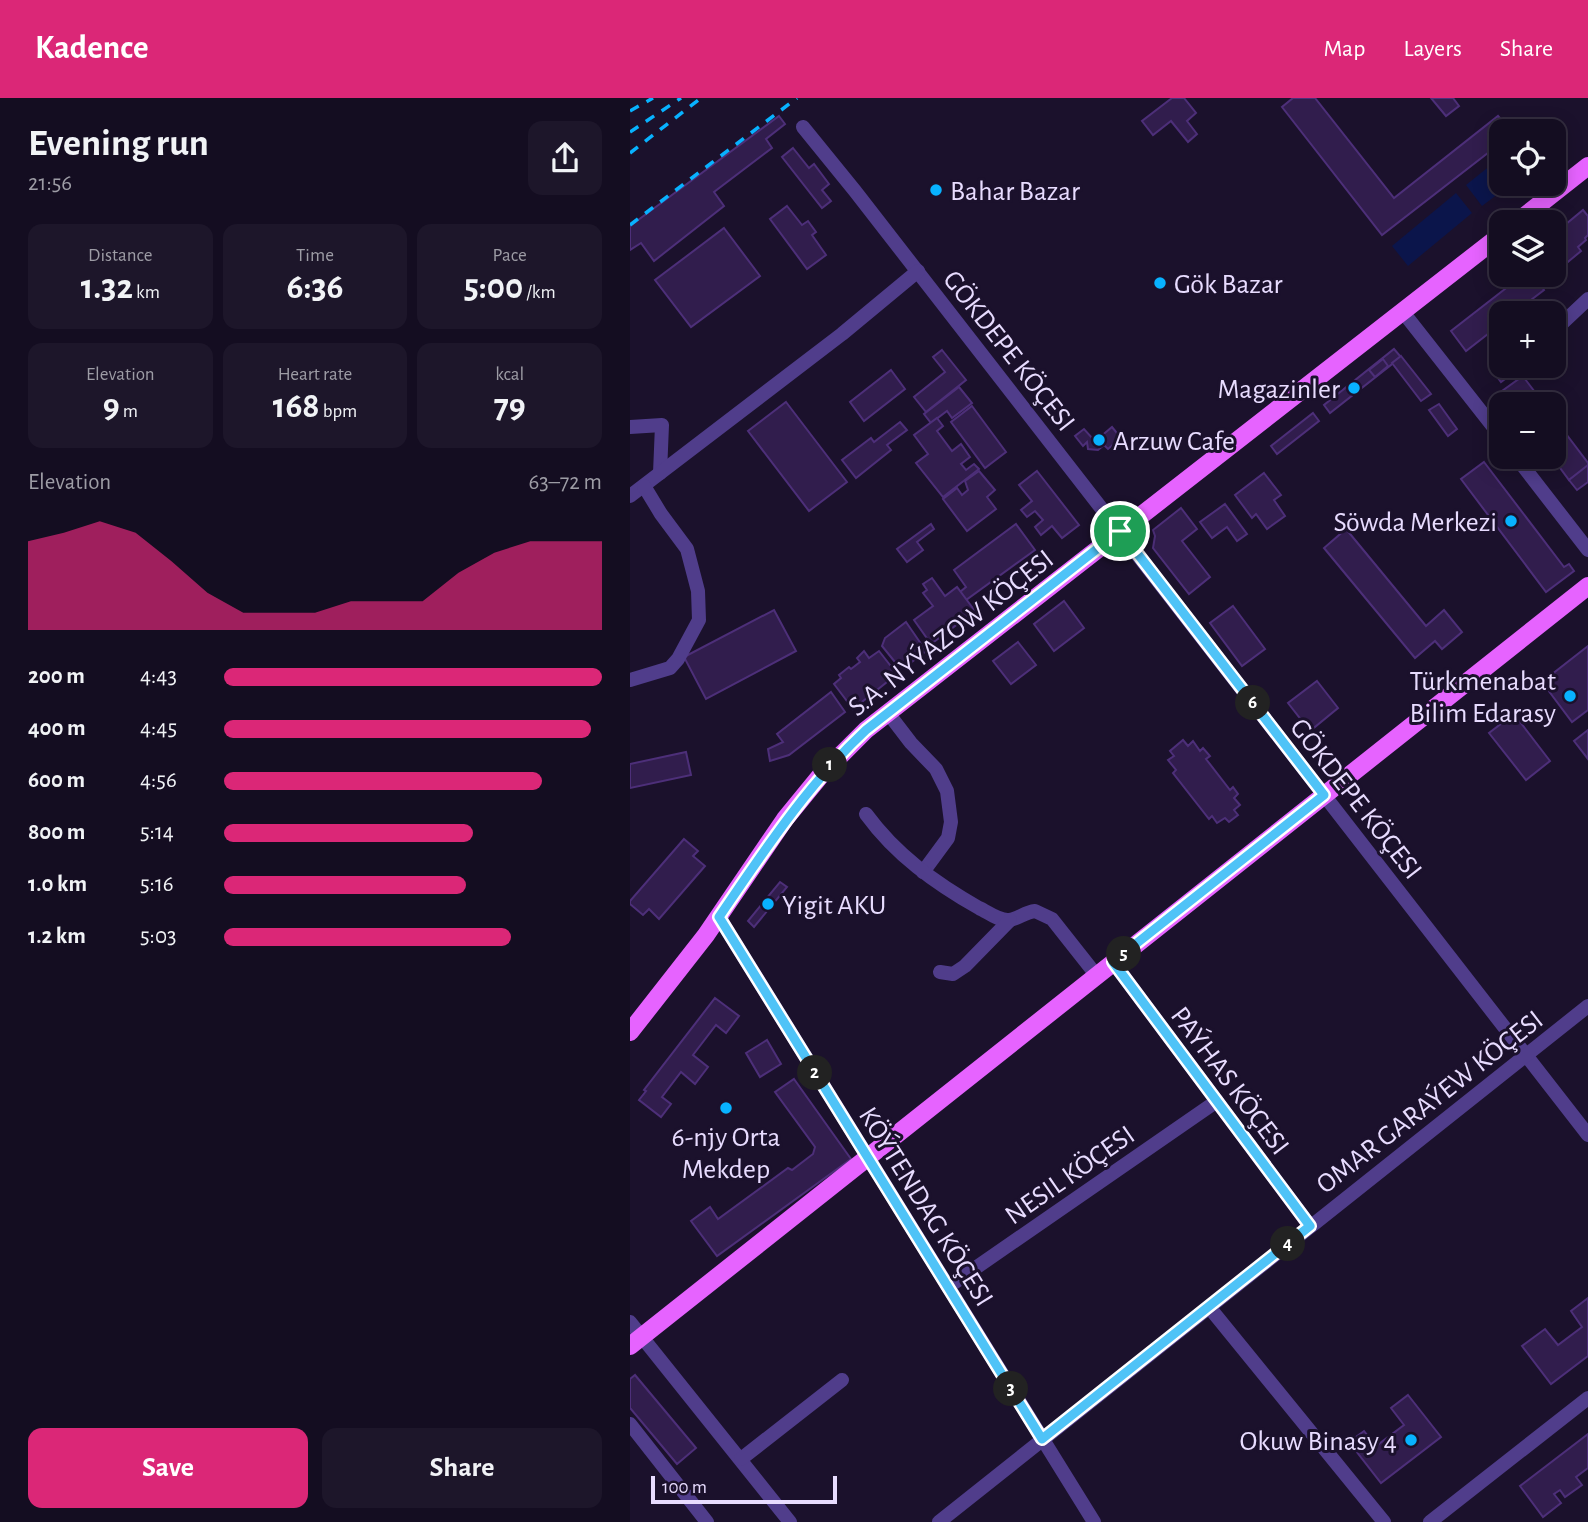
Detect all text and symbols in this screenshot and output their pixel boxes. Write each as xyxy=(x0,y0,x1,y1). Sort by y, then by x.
text: Kadence xyxy=(35,32,149,65)
text: Map xyxy=(1323,37,1365,61)
text: Layers xyxy=(1403,37,1462,61)
text: Share xyxy=(1500,37,1553,61)
map controls xyxy=(1489,119,1566,469)
button: locate xyxy=(1489,119,1566,196)
button: share xyxy=(528,121,602,195)
text: Evening run xyxy=(28,125,209,163)
text: 21:56 xyxy=(28,172,72,195)
place label: Bahar Bazar xyxy=(950,178,1080,206)
marker: Bahar Bazar xyxy=(928,182,944,198)
button: layers xyxy=(1489,210,1566,287)
text: Distance xyxy=(88,246,153,265)
text: Time xyxy=(296,246,334,265)
text: Pace xyxy=(493,246,527,265)
street label: GÖKDEPE KÖÇESI xyxy=(937,264,1081,437)
text: 1.32 xyxy=(81,270,133,305)
text: 6:36 xyxy=(287,270,343,305)
text: 5:00 xyxy=(464,270,523,305)
place label: Gök Bazar xyxy=(1174,271,1283,299)
marker: Gök Bazar xyxy=(1152,275,1168,291)
text: km xyxy=(133,283,160,302)
text: /km xyxy=(523,283,556,302)
button: + xyxy=(1489,301,1566,378)
text: Elevation xyxy=(86,365,155,384)
text: Heart rate xyxy=(278,365,352,384)
text: kcal xyxy=(495,365,524,384)
place label: Magazinler xyxy=(1217,376,1340,404)
marker: Magazinler xyxy=(1346,380,1362,396)
text: 9 xyxy=(103,389,120,424)
text: 168 xyxy=(273,389,320,424)
text: 79 xyxy=(494,389,526,424)
button: − xyxy=(1489,392,1566,469)
text: m xyxy=(120,402,138,421)
text: bpm xyxy=(320,402,357,421)
place label: Arzuw Cafe xyxy=(1113,428,1235,456)
marker: Arzuw Cafe xyxy=(1091,432,1107,448)
text: Elevation xyxy=(28,471,111,494)
text: 63–72 m xyxy=(529,471,602,494)
pin xyxy=(1090,501,1150,561)
place label: Söwda Merkezi xyxy=(1333,509,1497,537)
icon: arrive xyxy=(1101,512,1139,550)
marker: Söwda Merkezi xyxy=(1503,513,1519,529)
street label: S.A. NYÝAZOW KÖÇESI xyxy=(842,543,1059,722)
text: 200 m xyxy=(28,665,85,688)
text: 4:43 xyxy=(140,665,177,688)
place label: Türkmenabat Bilim Edarasy xyxy=(1410,668,1556,728)
pin: 6 xyxy=(1236,686,1270,720)
marker: Türkmenabat Bilim Edarasy xyxy=(1562,688,1578,704)
text: 6 xyxy=(1248,693,1257,712)
street label: GÖKDEPE KÖÇESI xyxy=(1284,712,1428,885)
text: 400 m xyxy=(28,717,86,740)
text: 4:45 xyxy=(140,717,177,740)
pin: 1 xyxy=(812,748,848,782)
text: 1 xyxy=(826,755,833,774)
text: 600 m xyxy=(28,769,85,792)
text: 4:56 xyxy=(140,769,177,792)
text: 800 m xyxy=(28,821,85,844)
text: 5:14 xyxy=(140,821,174,844)
text: 1.0 km xyxy=(28,873,87,896)
text: 5:16 xyxy=(140,873,174,896)
place label: Yigit AKU xyxy=(782,892,886,920)
marker: Yigit AKU xyxy=(760,896,776,912)
text: 1.2 km xyxy=(28,925,86,948)
text: 5:03 xyxy=(140,925,177,948)
pin: 5 xyxy=(1106,936,1142,972)
text: 5 xyxy=(1119,944,1128,963)
street label: PAÝHAS KÖÇESI xyxy=(1165,1000,1296,1160)
street label: OMAR GARAÝEW KÖÇESI xyxy=(1310,1003,1549,1199)
pin: 2 xyxy=(798,1056,832,1090)
text: 2 xyxy=(810,1063,819,1082)
marker: 6-njy Orta Mekdep xyxy=(718,1100,734,1116)
street label: KÖÝTENDAG KÖÇESI xyxy=(853,1101,1000,1312)
street label: NESIL KÖÇESI xyxy=(999,1119,1140,1230)
place label: 6-njy Orta Mekdep xyxy=(672,1124,781,1184)
pin: 4 xyxy=(1270,1226,1306,1262)
text: 4 xyxy=(1283,1234,1292,1253)
pin: 3 xyxy=(994,1372,1028,1406)
text: 3 xyxy=(1006,1379,1015,1398)
button: Save xyxy=(28,1428,308,1508)
button: Share xyxy=(322,1428,602,1508)
place label: Okuw Binasy 4 xyxy=(1239,1428,1397,1456)
marker: Okuw Binasy 4 xyxy=(1403,1432,1419,1448)
scale bar xyxy=(651,1473,836,1505)
text: 100 m xyxy=(662,1478,707,1497)

